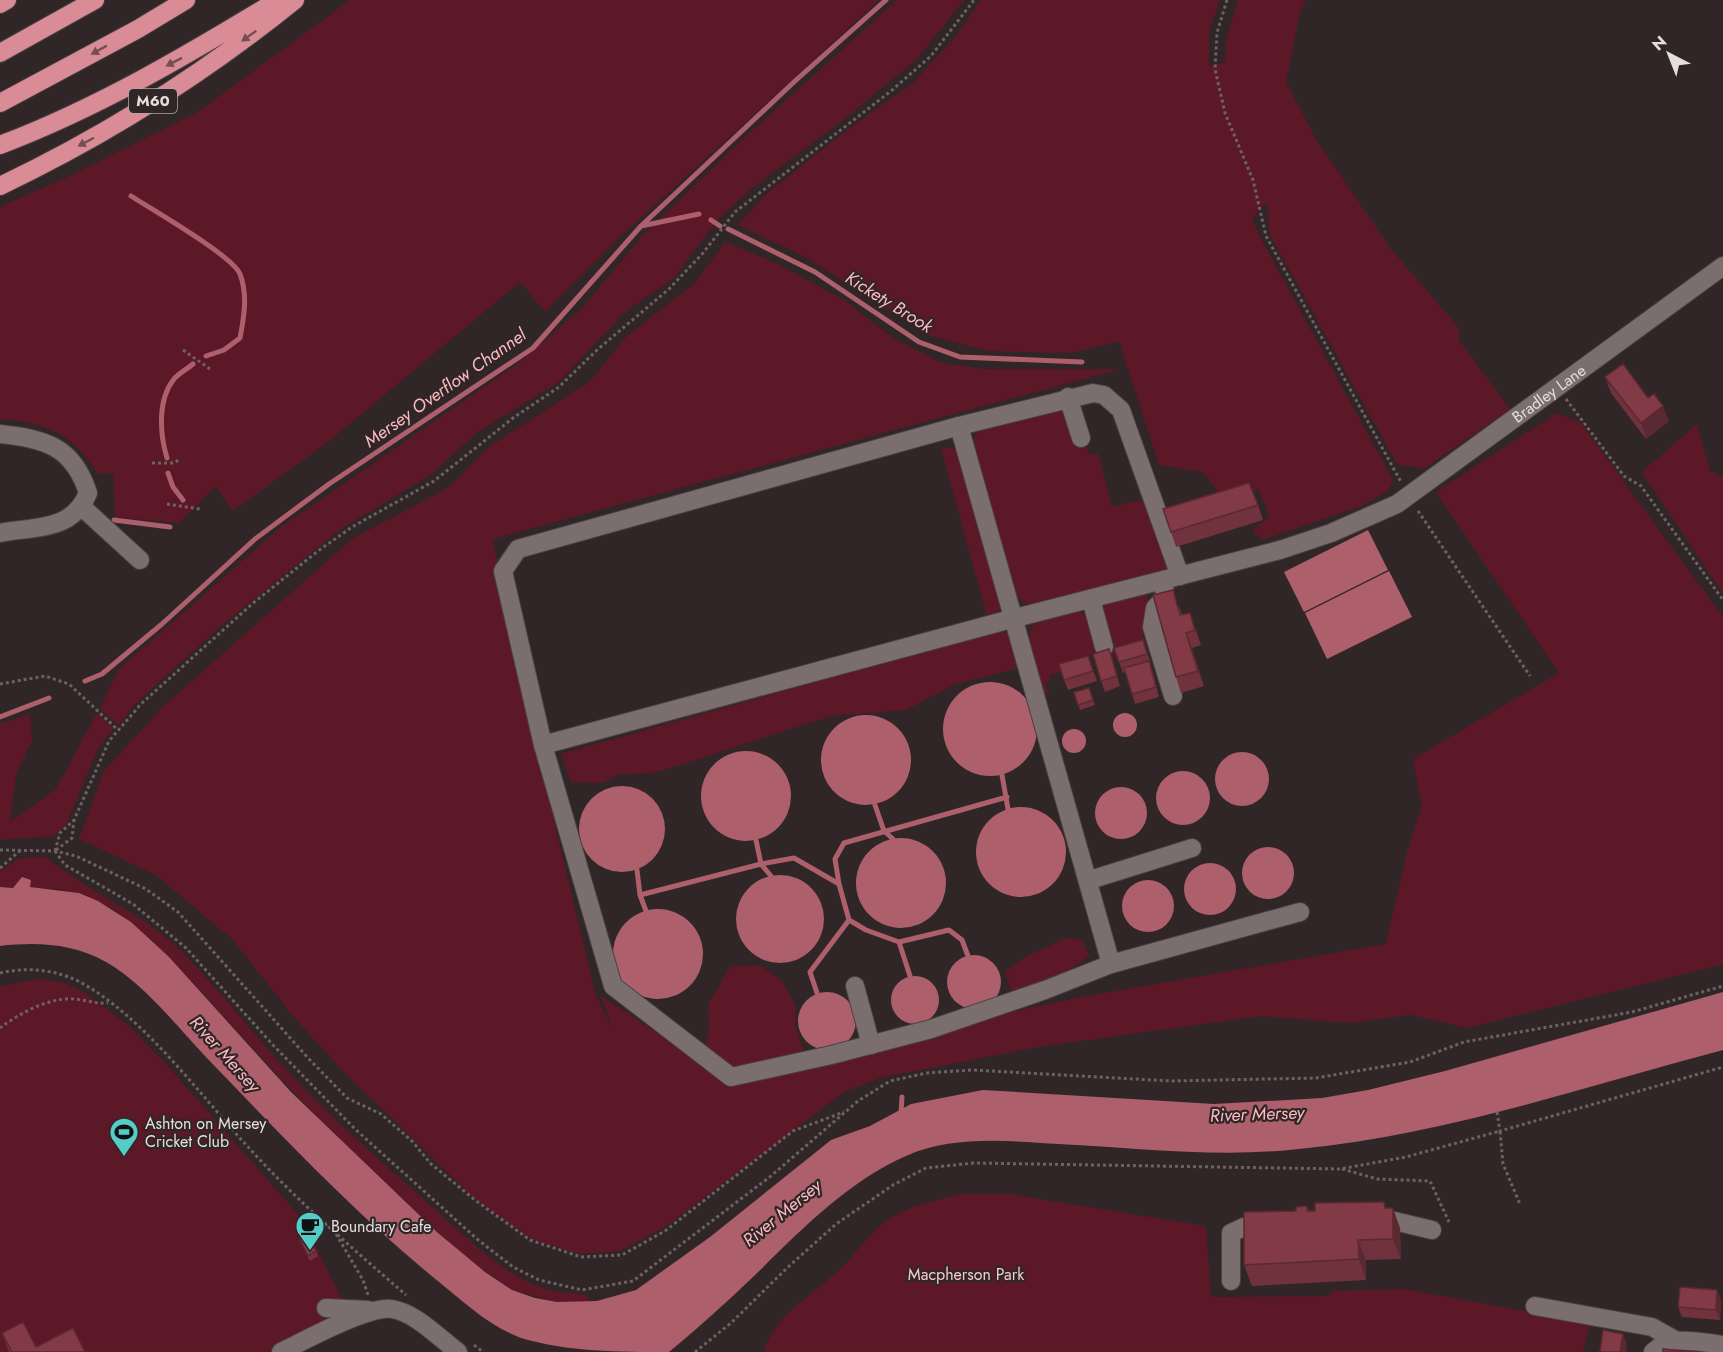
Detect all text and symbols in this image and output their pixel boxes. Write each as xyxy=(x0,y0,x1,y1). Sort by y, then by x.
north arrow xyxy=(1639,24,1699,84)
one-way arrow xyxy=(242,30,257,42)
text: N xyxy=(1647,30,1672,56)
one-way arrow xyxy=(91,45,108,55)
one-way arrow xyxy=(165,57,182,67)
road number: M60 xyxy=(129,89,177,113)
one-way arrow xyxy=(77,137,94,147)
water label: Kickety Brook xyxy=(840,265,939,340)
water label: Mersey Overflow Channel xyxy=(359,322,532,454)
street label: Bradley Lane xyxy=(1507,359,1590,428)
water label: River Mersey xyxy=(184,1010,267,1099)
water label: River Mersey xyxy=(1209,1099,1306,1129)
place label: Ashton on Mersey Cricket Club xyxy=(145,1112,267,1153)
sports icon: Ashton on Mersey Cricket Club xyxy=(108,1116,140,1158)
water label: River Mersey xyxy=(737,1172,828,1253)
cafe icon: Boundary Cafe xyxy=(294,1210,326,1252)
place label: Boundary Cafe xyxy=(331,1215,432,1238)
park label: Macpherson Park xyxy=(908,1263,1025,1286)

